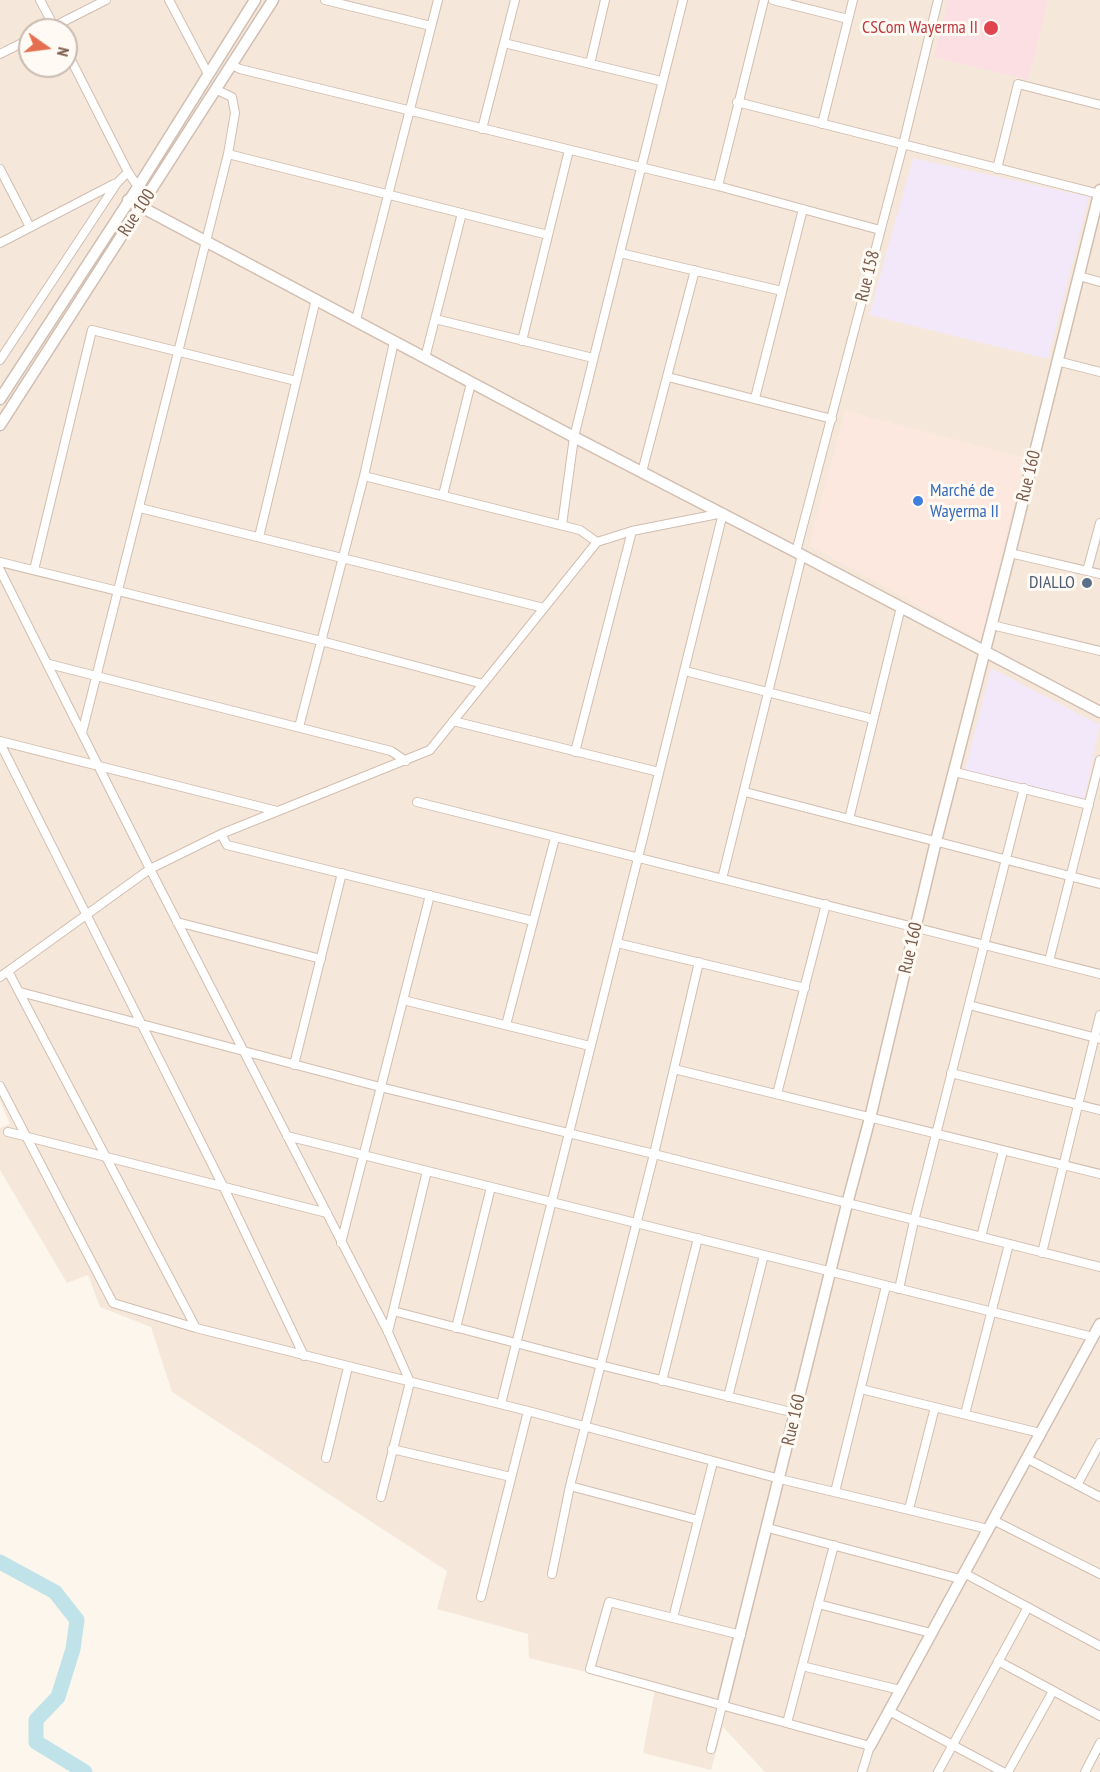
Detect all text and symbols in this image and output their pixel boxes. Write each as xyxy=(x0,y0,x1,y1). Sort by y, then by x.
place label: CSCom Wayerma II xyxy=(862,17,978,39)
north arrow xyxy=(18,18,78,78)
marker: CSCom Wayerma II xyxy=(982,19,1000,37)
text: N xyxy=(53,45,74,58)
street label: Rue 100 xyxy=(114,185,160,241)
street label: Rue 158 xyxy=(851,248,885,304)
street label: Rue 160 xyxy=(1012,448,1046,504)
place label: Marché de Wayerma II xyxy=(930,480,999,522)
marker: Marché de Wayerma II xyxy=(911,494,925,508)
place label: DIALLO xyxy=(1029,572,1075,594)
marker: DIALLO xyxy=(1080,576,1094,590)
street label: Rue 160 xyxy=(895,920,927,976)
street label: Rue 160 xyxy=(778,1392,810,1448)

